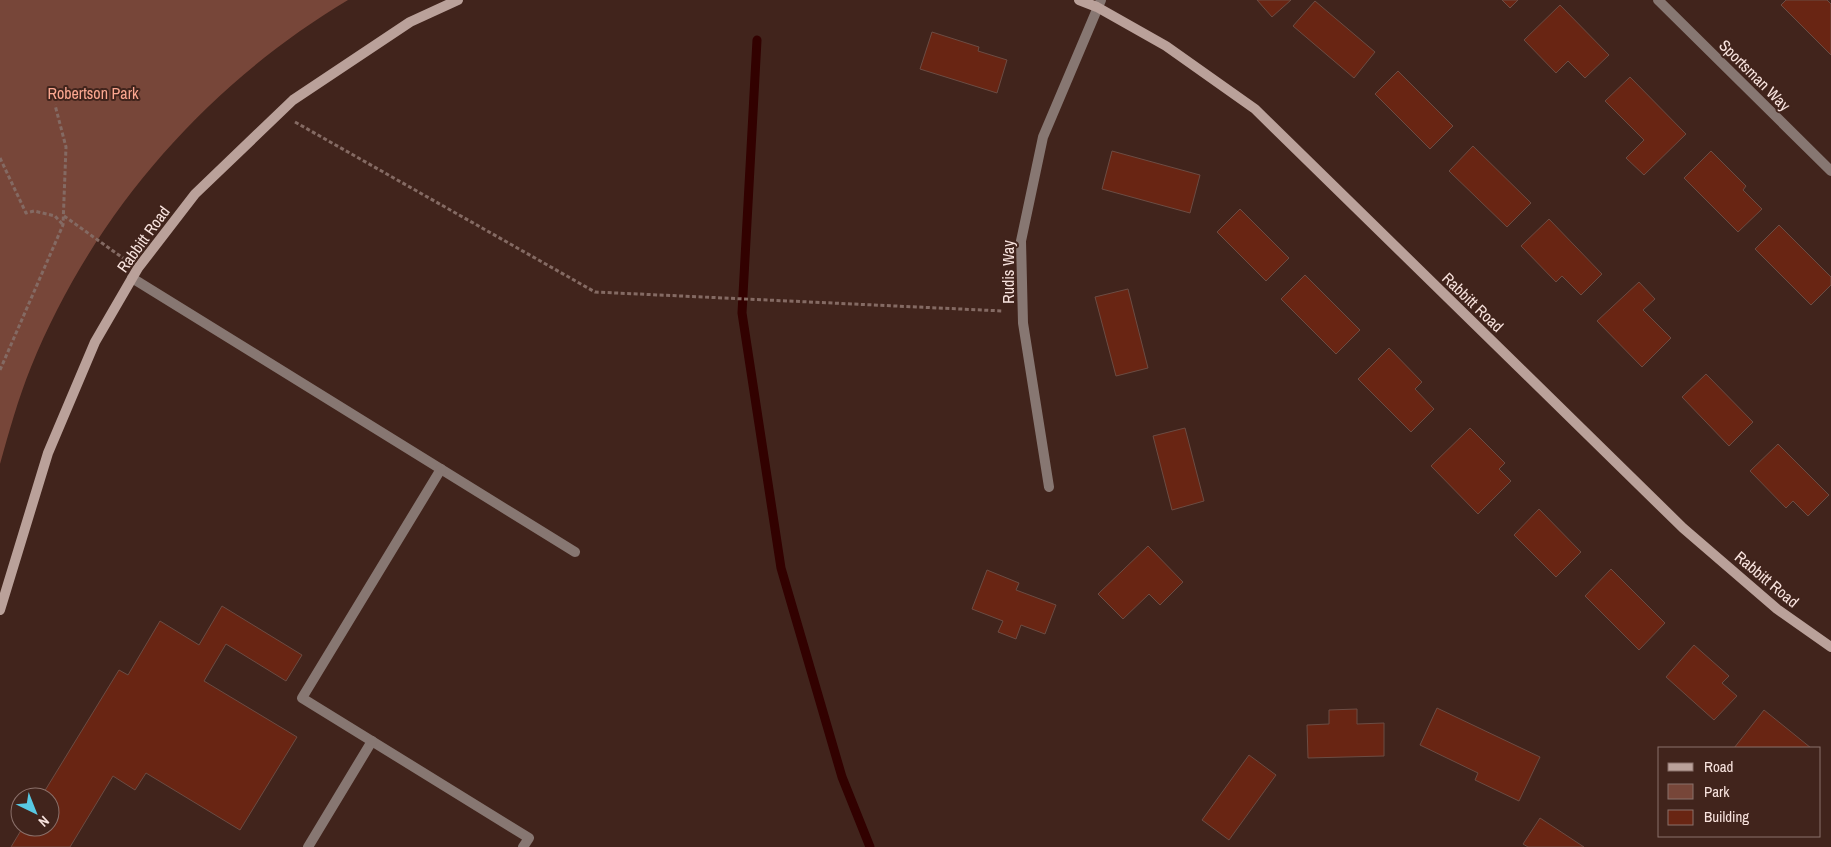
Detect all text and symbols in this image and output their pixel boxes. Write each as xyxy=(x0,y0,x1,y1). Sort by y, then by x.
street label: Sportsman Way xyxy=(1714,34,1796,116)
park label: Robertson Park xyxy=(47,82,139,104)
street label: Rabbitt Road xyxy=(111,201,175,277)
street label: Rudis Way xyxy=(997,240,1019,304)
street label: Rabbitt Road xyxy=(1438,267,1508,337)
street label: Rabbitt Road xyxy=(1730,546,1804,612)
legend xyxy=(1658,747,1821,837)
text: Road xyxy=(1704,756,1733,777)
text: Park xyxy=(1704,781,1730,802)
north arrow xyxy=(10,787,60,837)
text: Building xyxy=(1704,806,1749,827)
text: N xyxy=(35,812,53,831)

